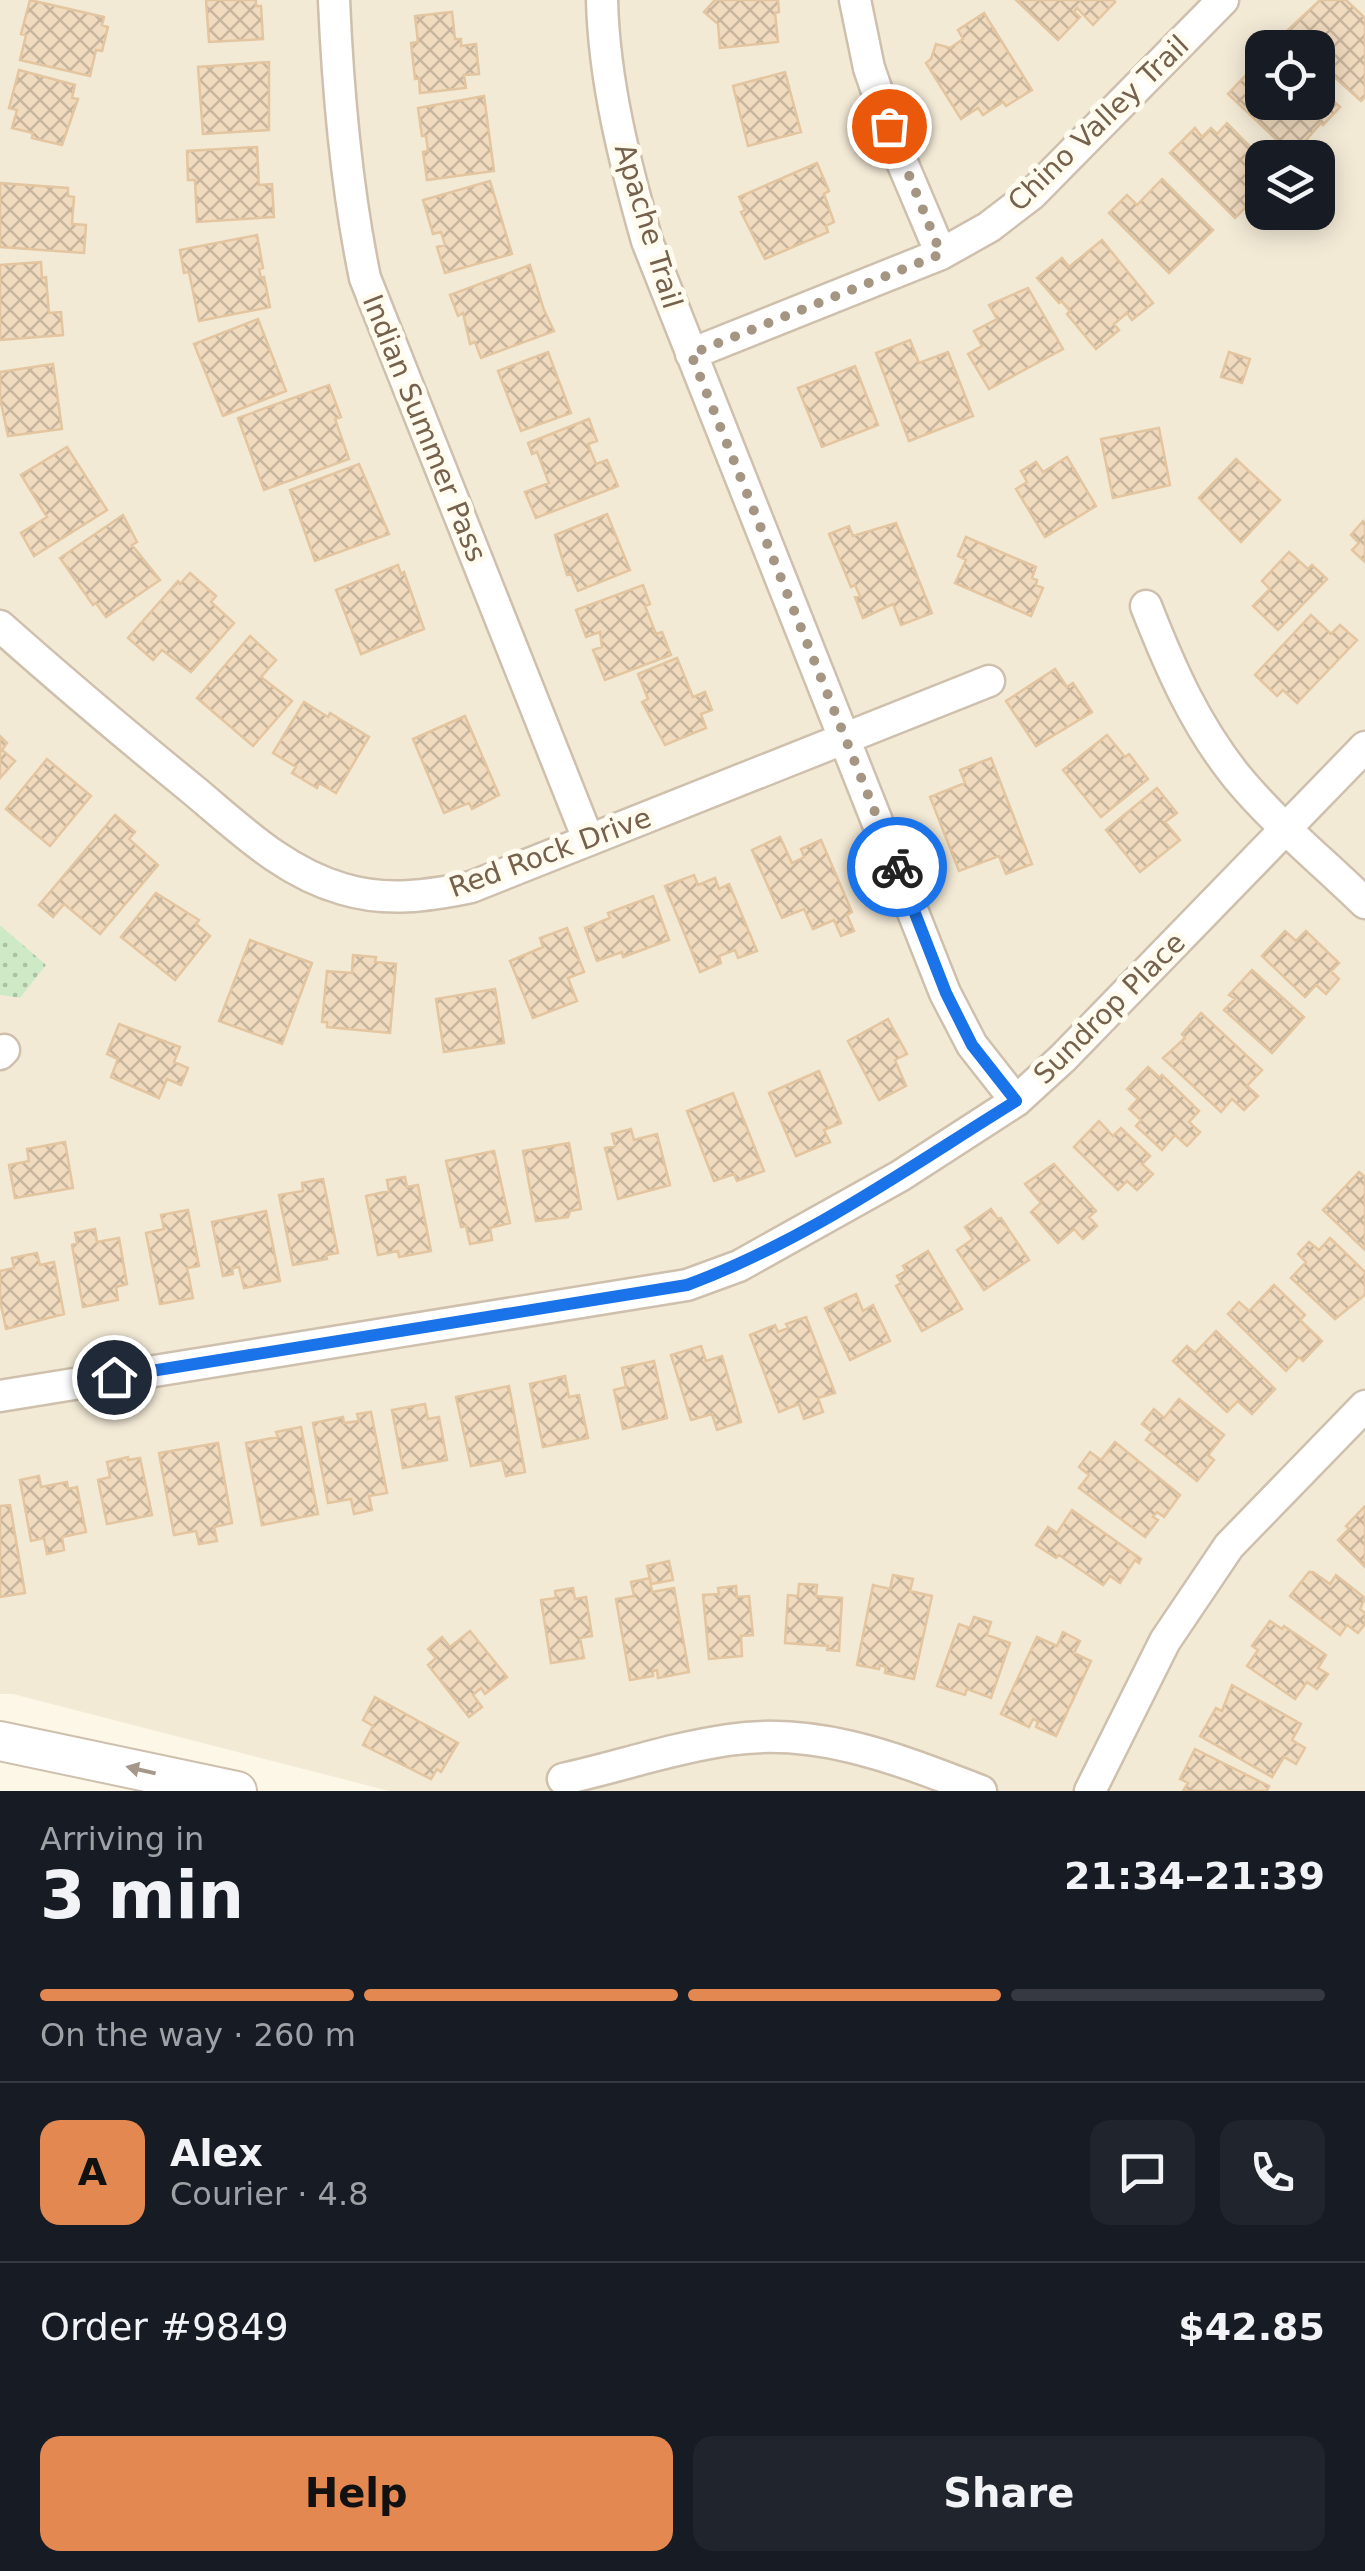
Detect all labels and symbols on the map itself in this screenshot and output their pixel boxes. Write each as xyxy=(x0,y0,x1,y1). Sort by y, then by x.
street label: Chino Valley Trail xyxy=(1001,29,1196,218)
pin xyxy=(847,84,932,169)
street label: Apache Trail xyxy=(608,140,689,313)
street label: Indian Summer Pass xyxy=(356,290,493,567)
street label: Red Rock Drive xyxy=(445,801,656,904)
courier xyxy=(847,817,947,917)
street label: Sundrop Place xyxy=(1027,926,1192,1091)
pin xyxy=(72,1335,157,1420)
one-way arrow xyxy=(126,1761,157,1777)

